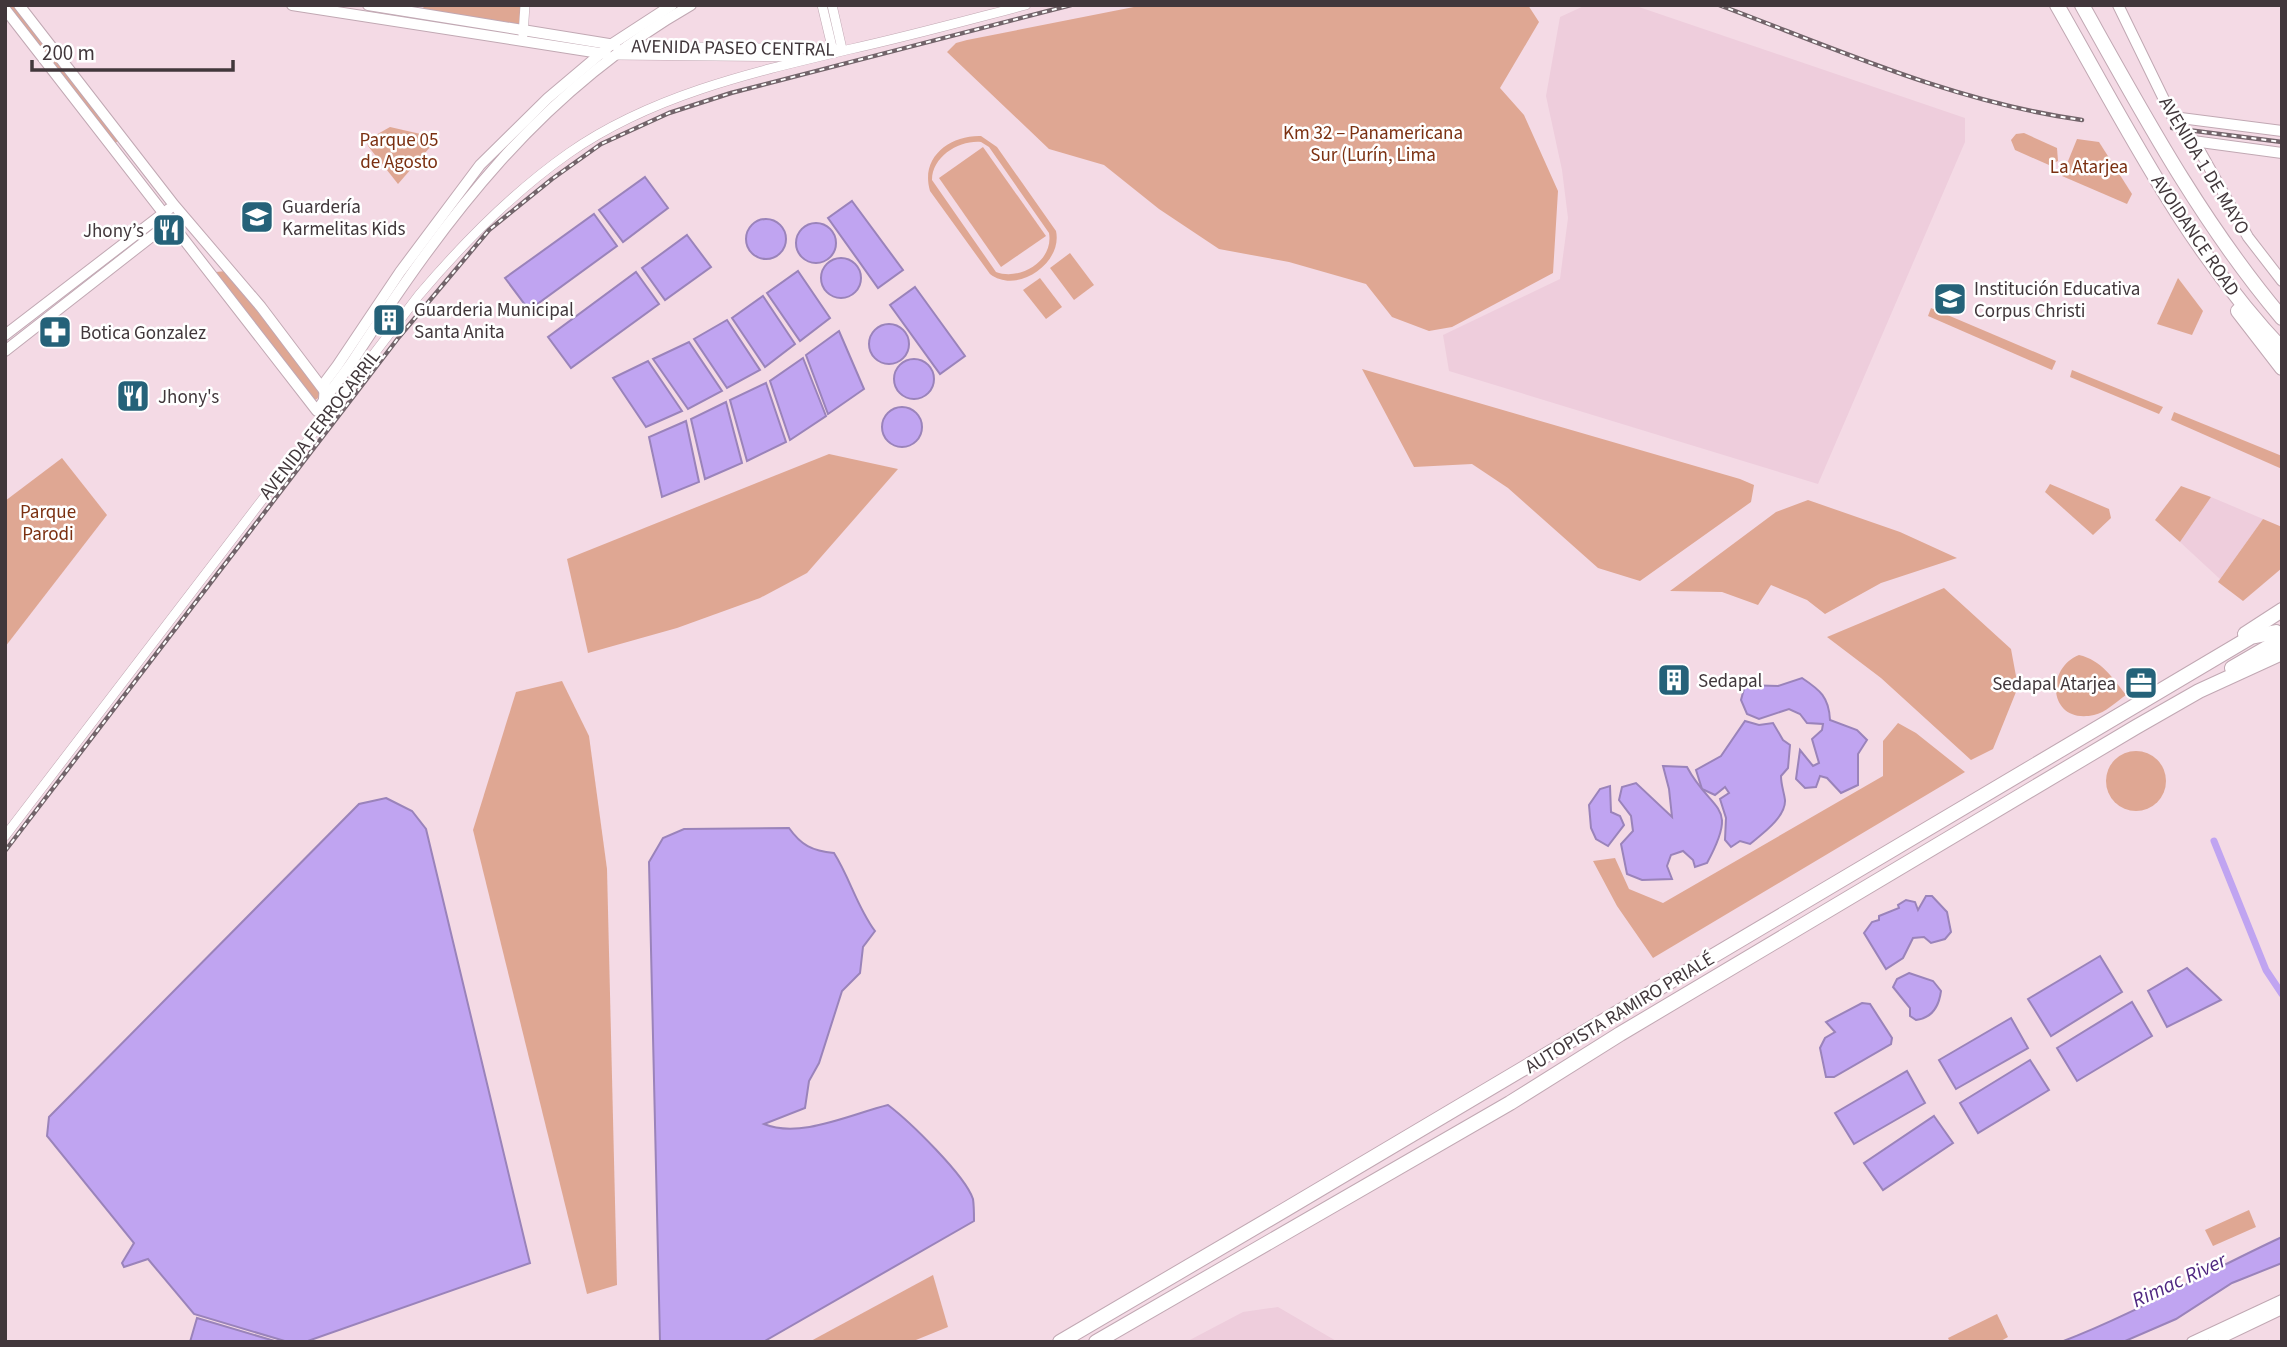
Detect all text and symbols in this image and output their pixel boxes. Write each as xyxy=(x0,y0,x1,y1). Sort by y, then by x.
scale bar xyxy=(32,28,233,72)
street label: AVENIDA PASEO CENTRAL xyxy=(631,33,835,64)
text: 200 m xyxy=(42,38,95,68)
street label: AVENIDA 1 DE MAYO xyxy=(2152,92,2256,240)
park label: Km 32 – Panamericana Sur (Lurín, Lima xyxy=(1283,120,1463,169)
park label: Parque 05 de Agosto xyxy=(360,127,438,176)
park label: La Atarjea xyxy=(2050,154,2128,181)
street label: AVOIDANCE ROAD xyxy=(2144,170,2245,302)
place label: Guardería Karmelitas Kids xyxy=(282,194,405,243)
school or university icon: Guardería Karmelitas Kids xyxy=(238,198,276,236)
restaurant icon: Jhony’s xyxy=(150,211,188,249)
place label: Jhony’s xyxy=(83,218,144,245)
place label: Institución Educativa Corpus Christi xyxy=(1974,276,2140,325)
school or university icon: Institución Educativa Corpus Christi xyxy=(1931,280,1969,318)
place label: Guarderia Municipal Santa Anita xyxy=(414,297,574,346)
building icon: Guarderia Municipal Santa Anita xyxy=(370,301,408,339)
pharmacy icon: Botica Gonzalez xyxy=(36,313,74,351)
place label: Botica Gonzalez xyxy=(80,320,206,347)
street label: AVENIDA FERROCARRIL xyxy=(253,344,387,506)
restaurant icon: Jhony's xyxy=(114,377,152,415)
place label: Jhony's xyxy=(158,384,219,411)
park label: Parque Parodi xyxy=(20,499,76,548)
building icon: Sedapal xyxy=(1655,661,1693,699)
office icon: Sedapal Atarjea xyxy=(2122,664,2160,702)
place label: Sedapal xyxy=(1698,668,1763,695)
place label: Sedapal Atarjea xyxy=(1992,671,2116,698)
street label: AUTOPISTA RAMIRO PRIALÉ xyxy=(1520,946,1720,1081)
water label: Rimac River xyxy=(2127,1245,2232,1315)

